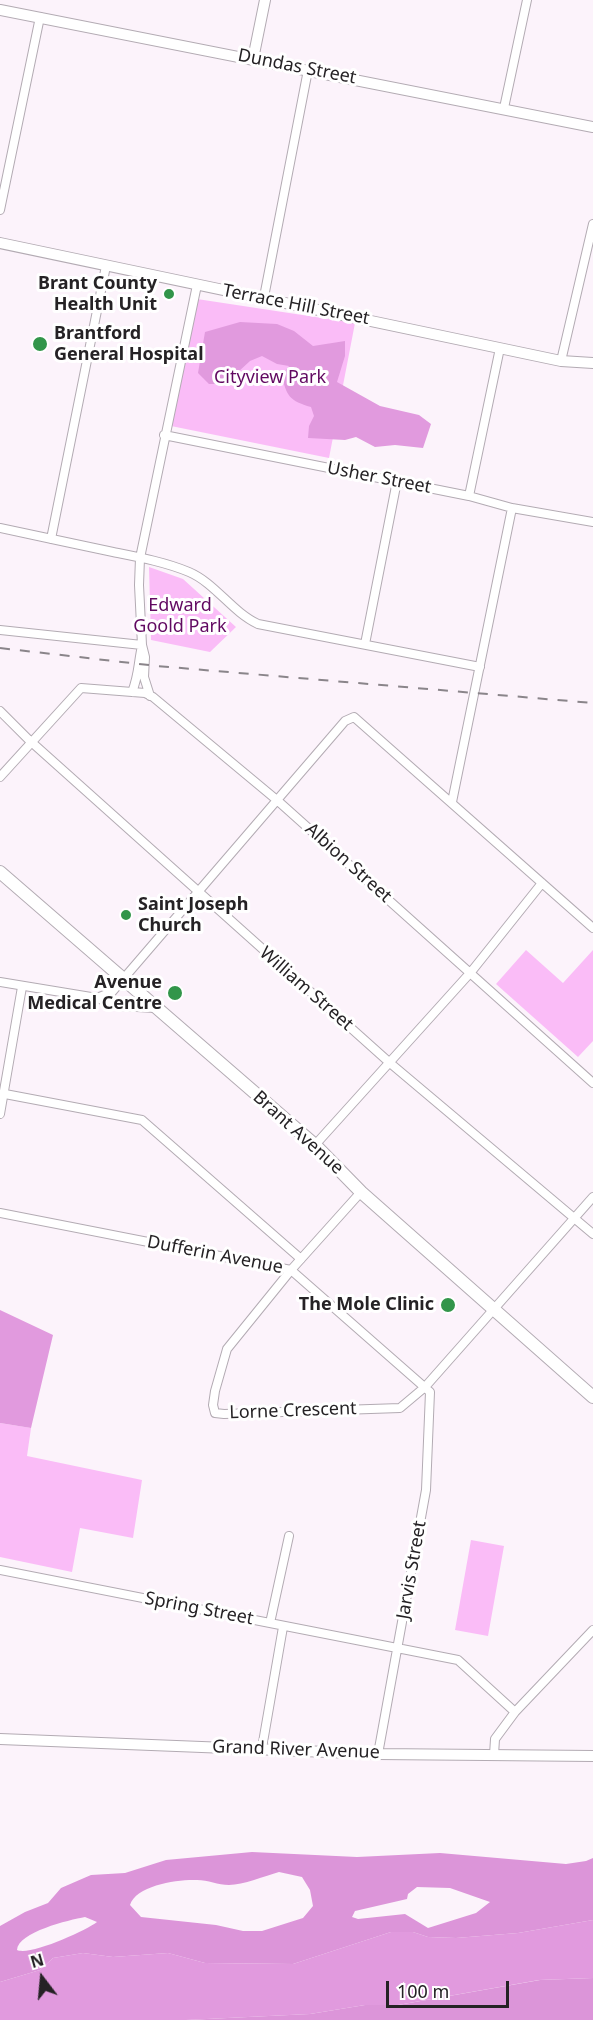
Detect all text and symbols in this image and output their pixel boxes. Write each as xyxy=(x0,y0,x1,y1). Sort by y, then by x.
street label: Dundas Street xyxy=(236,45,358,89)
place label: Brant County Health Unit xyxy=(38,273,157,316)
street label: Terrace Hill Street xyxy=(221,280,371,330)
marker: Brant County Health Unit xyxy=(162,287,176,301)
place label: Brantford General Hospital xyxy=(54,323,204,366)
marker: Brantford General Hospital xyxy=(31,335,49,353)
park label: Cityview Park xyxy=(214,367,326,389)
street label: Usher Street xyxy=(325,457,433,499)
park label: Edward Goold Park xyxy=(133,595,227,638)
street label: Albion Street xyxy=(300,819,396,907)
place label: Saint Joseph Church xyxy=(138,894,248,936)
marker: Saint Joseph Church xyxy=(119,908,133,922)
street label: William Street xyxy=(255,942,357,1036)
place label: Avenue Medical Centre xyxy=(27,972,162,1014)
marker: Avenue Medical Centre xyxy=(166,984,184,1002)
street label: Brant Avenue xyxy=(248,1087,348,1179)
street label: Dufferin Avenue xyxy=(145,1231,285,1279)
place label: The Mole Clinic xyxy=(299,1294,434,1316)
marker: The Mole Clinic xyxy=(439,1296,457,1314)
street label: Lorne Crescent xyxy=(229,1398,357,1424)
street label: Jarvis Street xyxy=(393,1519,431,1621)
street label: Spring Street xyxy=(143,1588,255,1630)
street label: Grand River Avenue xyxy=(212,1736,380,1764)
north arrow xyxy=(12,1948,72,2008)
text: N xyxy=(28,1948,46,1973)
scale bar xyxy=(389,1969,512,2007)
text: 100 m xyxy=(397,1979,449,2003)

